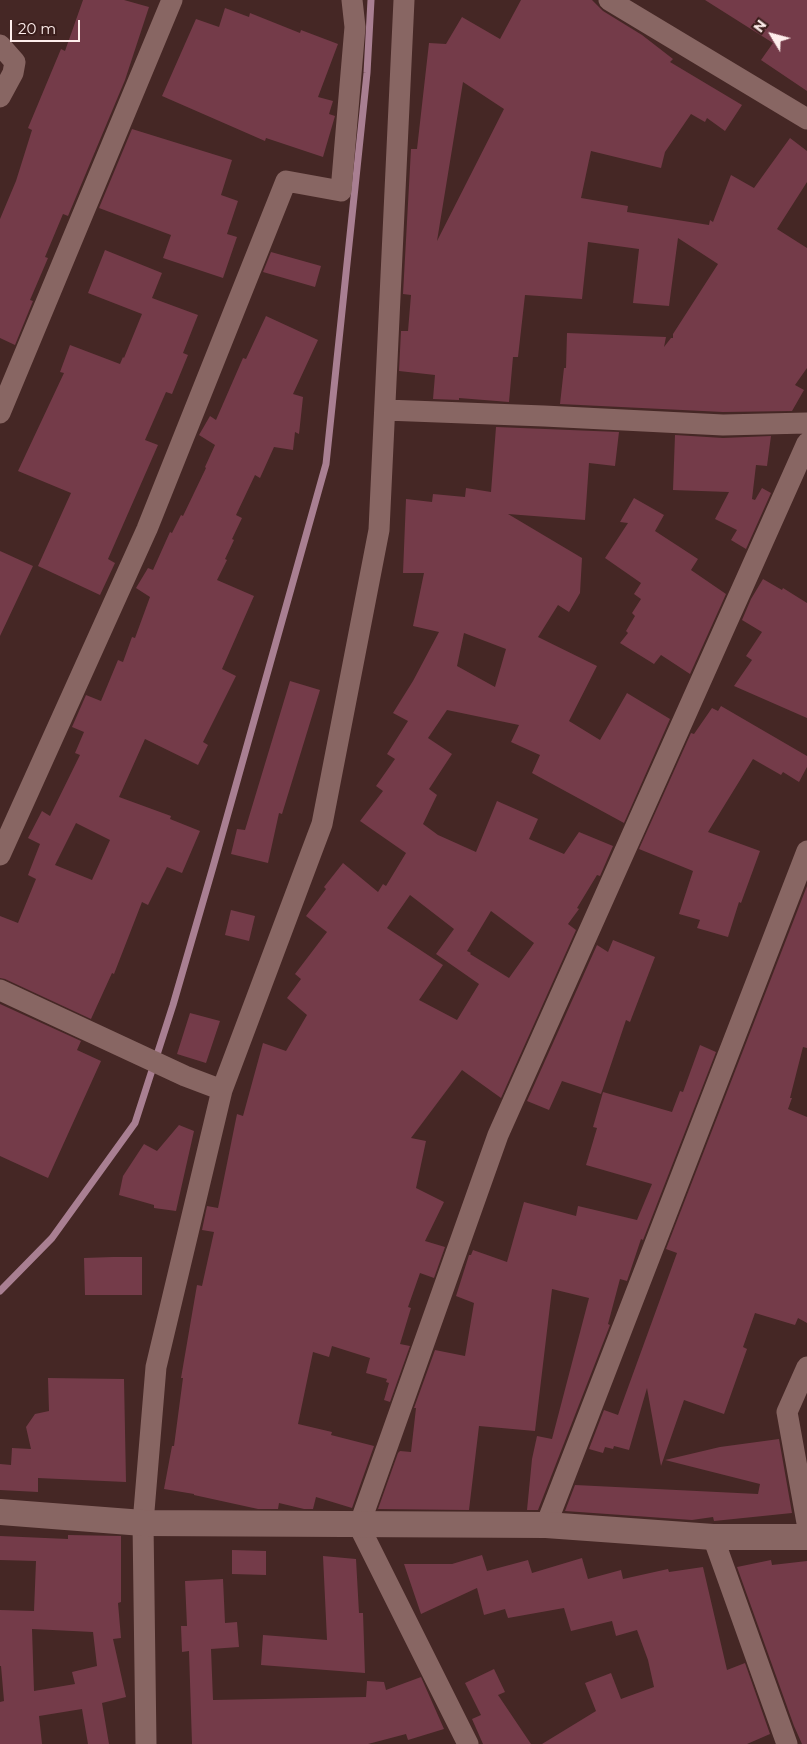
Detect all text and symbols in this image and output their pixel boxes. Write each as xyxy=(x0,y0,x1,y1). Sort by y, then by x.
scale bar xyxy=(12,10,82,42)
north arrow xyxy=(747,10,797,60)
text: N xyxy=(749,16,771,36)
text: 20 m xyxy=(18,19,56,38)

